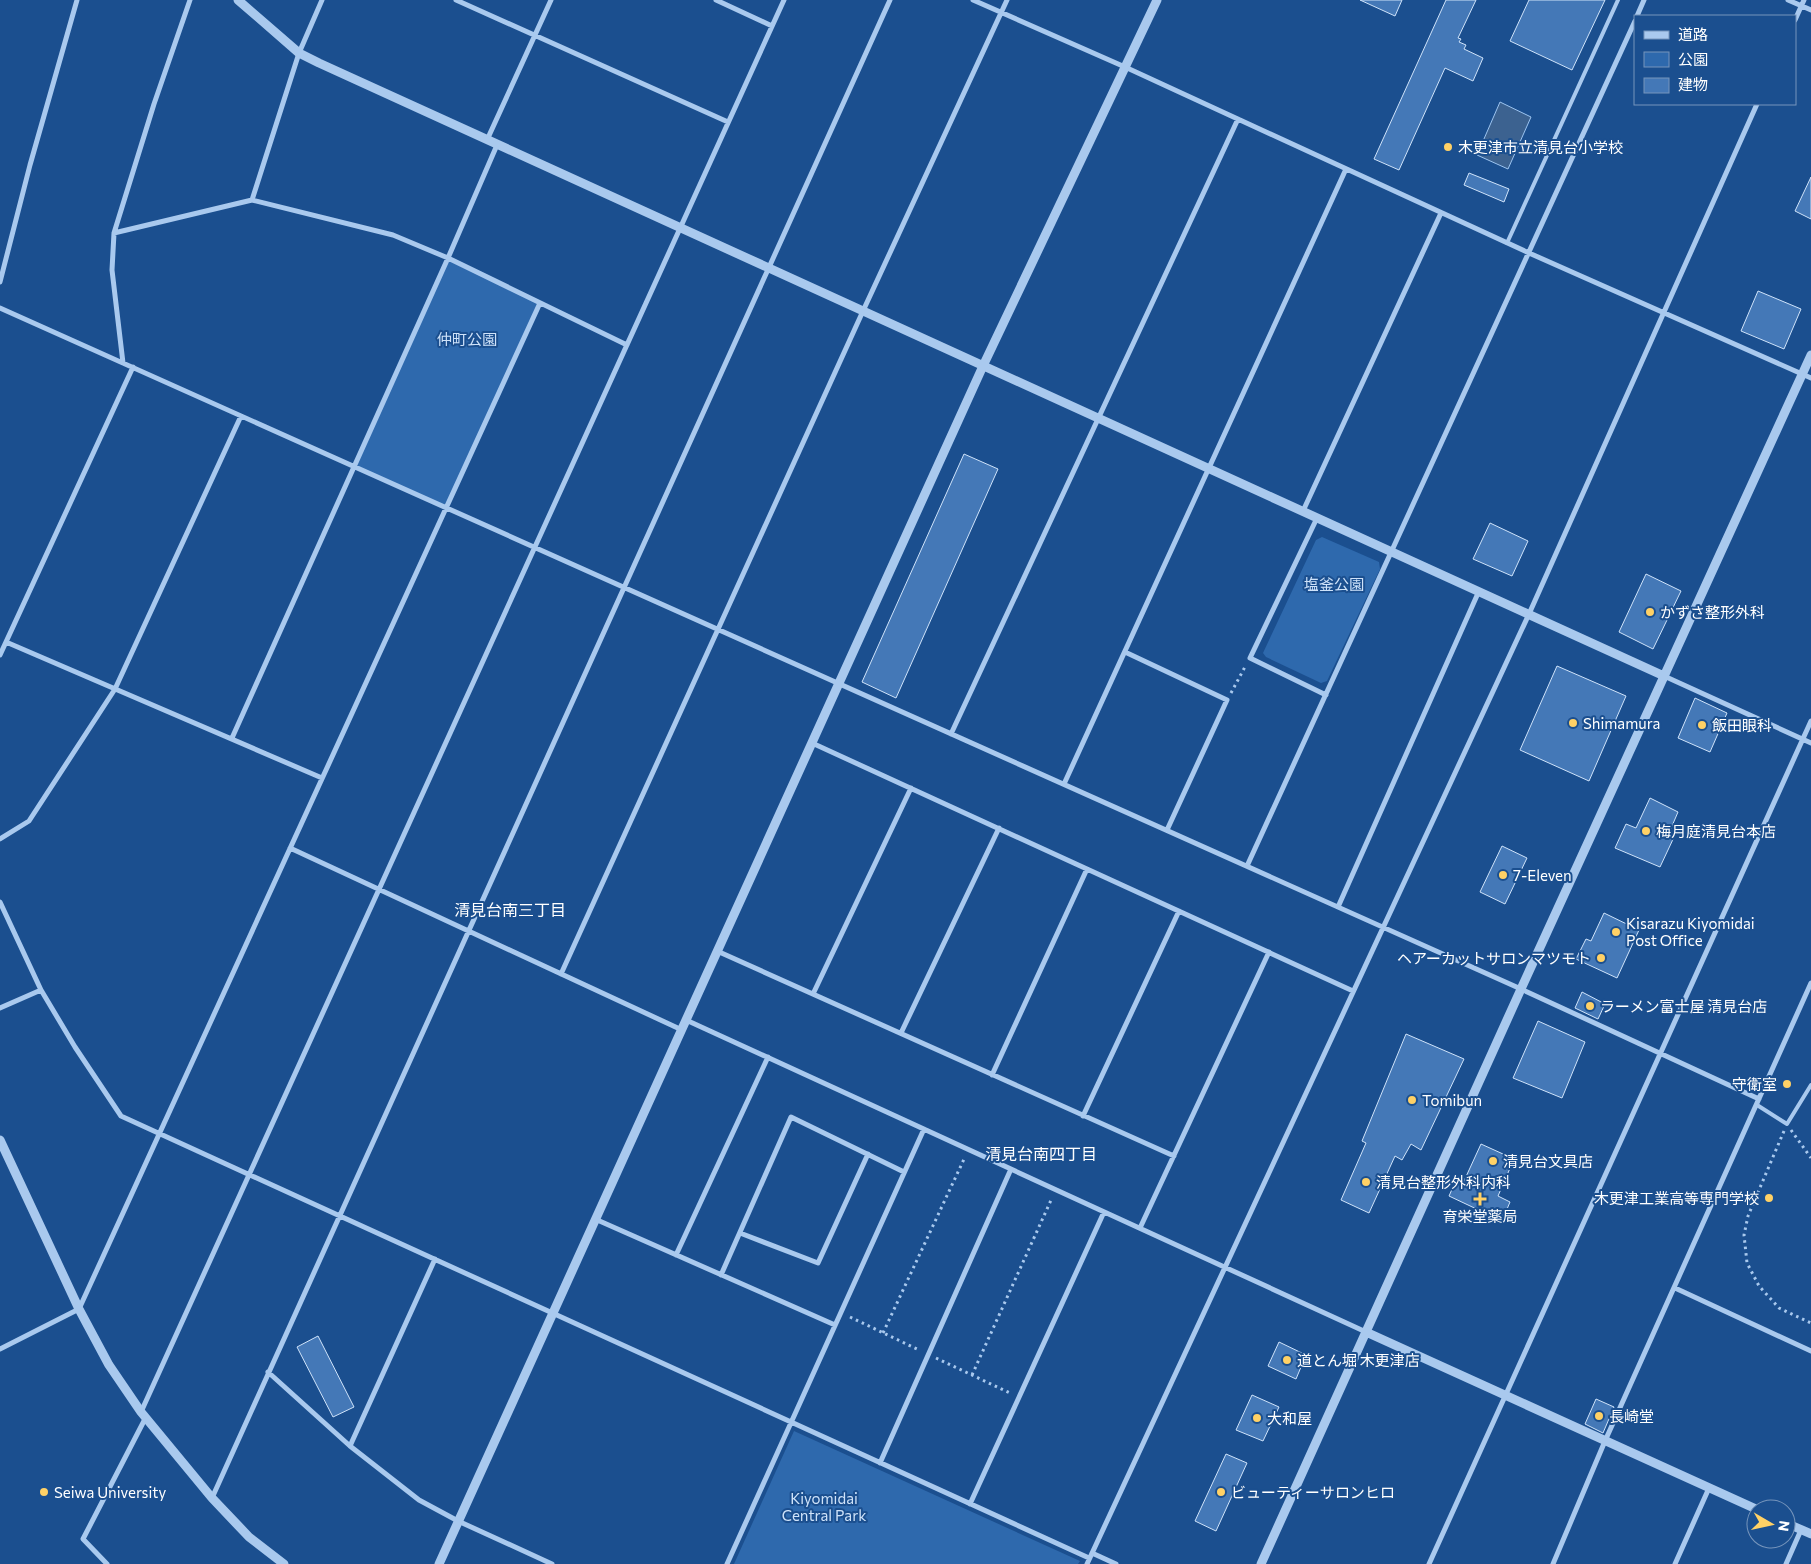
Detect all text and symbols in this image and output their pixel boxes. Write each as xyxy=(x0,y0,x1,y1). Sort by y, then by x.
legend xyxy=(1634,15,1796,105)
text: 道路 xyxy=(1678,25,1708,43)
text: 公園 xyxy=(1678,50,1708,68)
text: 建物 xyxy=(1678,75,1708,93)
place label: 木更津市立清見台小学校 xyxy=(1458,138,1623,156)
marker: 木更津市立清見台小学校 xyxy=(1442,141,1454,153)
park label: 仲町公園 xyxy=(437,330,497,348)
park label: 塩釜公園 xyxy=(1304,575,1364,593)
place label: かずさ整形外科 xyxy=(1660,603,1765,621)
marker: かずさ整形外科 xyxy=(1644,606,1656,618)
place label: Shimamura xyxy=(1583,714,1660,732)
place label: 飯田眼科 xyxy=(1712,716,1772,734)
marker: Shimamura xyxy=(1567,717,1579,729)
marker: 飯田眼科 xyxy=(1696,719,1708,731)
place label: 梅月庭清見台本店 xyxy=(1656,822,1776,840)
marker: 梅月庭清見台本店 xyxy=(1640,825,1652,837)
place label: 7-Eleven xyxy=(1513,866,1572,884)
marker: 7-Eleven xyxy=(1497,869,1509,881)
district label: 清見台南三丁目 xyxy=(454,900,566,919)
place label: Kisarazu Kiyomidai Post Office xyxy=(1626,914,1755,949)
marker: Kisarazu Kiyomidai Post Office xyxy=(1610,926,1622,938)
place label: ヘアーカットサロンマツモト xyxy=(1397,949,1591,967)
marker: ヘアーカットサロンマツモト xyxy=(1595,952,1607,964)
place label: ラーメン富士屋 清見台店 xyxy=(1600,997,1767,1015)
marker: ラーメン富士屋 清見台店 xyxy=(1584,1000,1596,1012)
place label: 守衛室 xyxy=(1732,1075,1777,1093)
marker: 守衛室 xyxy=(1781,1078,1793,1090)
place label: Tomibun xyxy=(1422,1091,1482,1109)
marker: Tomibun xyxy=(1406,1094,1418,1106)
district label: 清見台南四丁目 xyxy=(985,1144,1097,1163)
place label: 清見台文具店 xyxy=(1503,1152,1593,1170)
marker: 清見台文具店 xyxy=(1487,1155,1499,1167)
place label: 清見台整形外科内科 xyxy=(1376,1173,1511,1191)
marker: 清見台整形外科内科 xyxy=(1360,1176,1372,1188)
place label: 木更津工業高等専門学校 xyxy=(1594,1189,1759,1207)
marker: 木更津工業高等専門学校 xyxy=(1763,1192,1775,1204)
marker: 育栄堂薬局 xyxy=(1474,1193,1486,1205)
place label: 育栄堂薬局 xyxy=(1442,1207,1518,1225)
place label: 道とん堀 木更津店 xyxy=(1297,1351,1420,1369)
marker: 道とん堀 木更津店 xyxy=(1281,1354,1293,1366)
place label: 長崎堂 xyxy=(1609,1407,1654,1425)
place label: 大和屋 xyxy=(1267,1409,1312,1427)
marker: 長崎堂 xyxy=(1593,1410,1605,1422)
marker: 大和屋 xyxy=(1251,1412,1263,1424)
place label: Seiwa University xyxy=(54,1483,166,1501)
place label: ビューティーサロンヒロ xyxy=(1231,1483,1395,1501)
marker: Seiwa University xyxy=(38,1486,50,1498)
marker: ビューティーサロンヒロ xyxy=(1215,1486,1227,1498)
park label: Kiyomidai Central Park xyxy=(782,1489,866,1524)
north arrow xyxy=(1746,1499,1796,1549)
text: N xyxy=(1775,1520,1794,1533)

